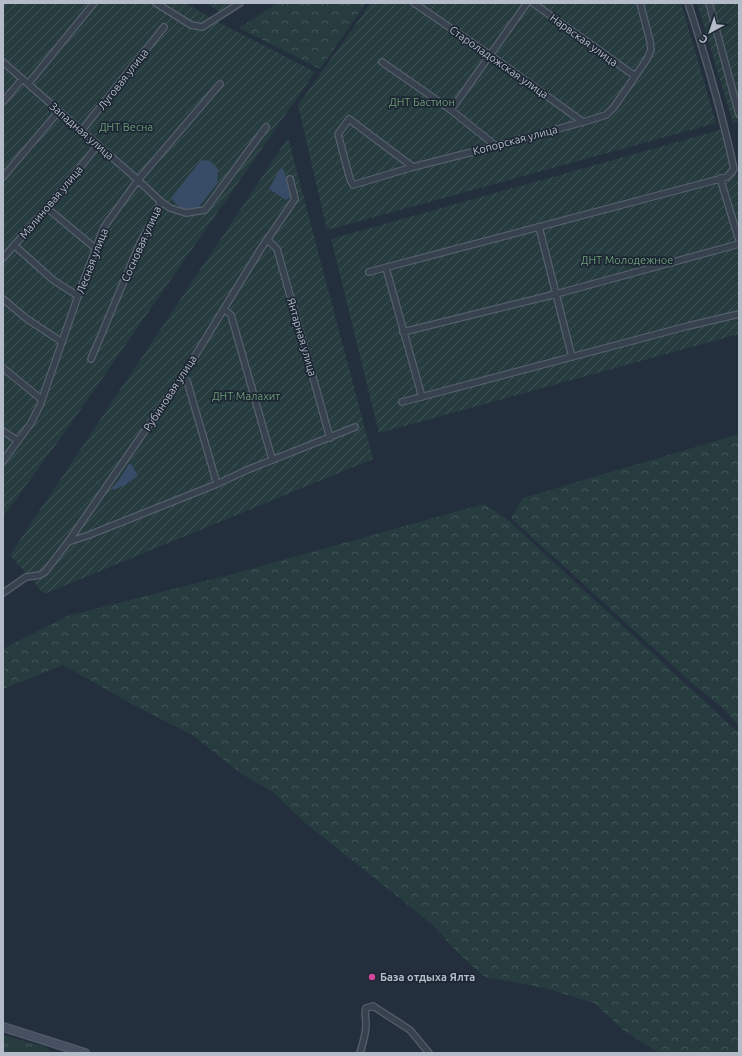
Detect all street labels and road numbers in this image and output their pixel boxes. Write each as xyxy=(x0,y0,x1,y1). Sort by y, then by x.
street label: Нарвская улица xyxy=(548,11,620,69)
street label: Староладожская улица xyxy=(447,23,551,101)
street label: Луговая улица xyxy=(95,46,151,112)
street label: Западная улица xyxy=(48,100,116,162)
street label: Копорская улица xyxy=(471,123,559,157)
street label: Малиновая улица xyxy=(17,163,85,241)
street label: Сосновая улица xyxy=(119,204,163,284)
street label: Лесная улица xyxy=(74,226,110,296)
street label: Янтарная улица xyxy=(285,296,319,378)
street label: Рубиновая улица xyxy=(141,353,199,433)

